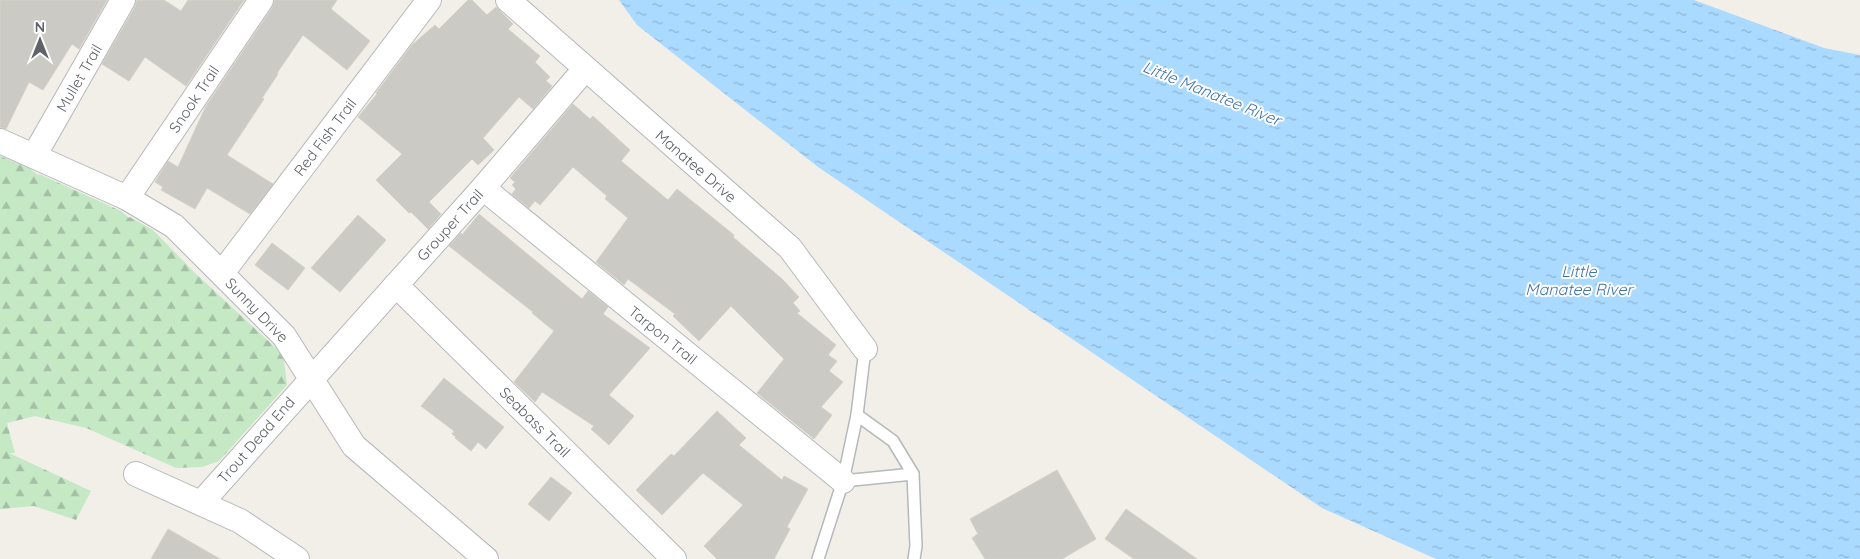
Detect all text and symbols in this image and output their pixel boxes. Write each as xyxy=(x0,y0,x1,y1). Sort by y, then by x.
north arrow xyxy=(15,15,65,65)
text: N xyxy=(35,18,45,36)
street label: Mullet Trail xyxy=(52,41,106,115)
water label: Little Manatee River xyxy=(1140,56,1286,131)
street label: Snook Trail xyxy=(165,62,223,136)
street label: Red Fish Trail xyxy=(290,94,360,180)
street label: Manatee Drive xyxy=(651,126,741,206)
street label: Grouper Trail xyxy=(413,185,487,265)
water label: Little Manatee River xyxy=(1525,261,1635,299)
street label: Sunny Drive xyxy=(221,274,293,346)
street label: Tarpon Trail xyxy=(625,302,701,368)
street label: Seabass Trail xyxy=(496,383,574,461)
street label: Trout Dead End xyxy=(213,393,299,487)

